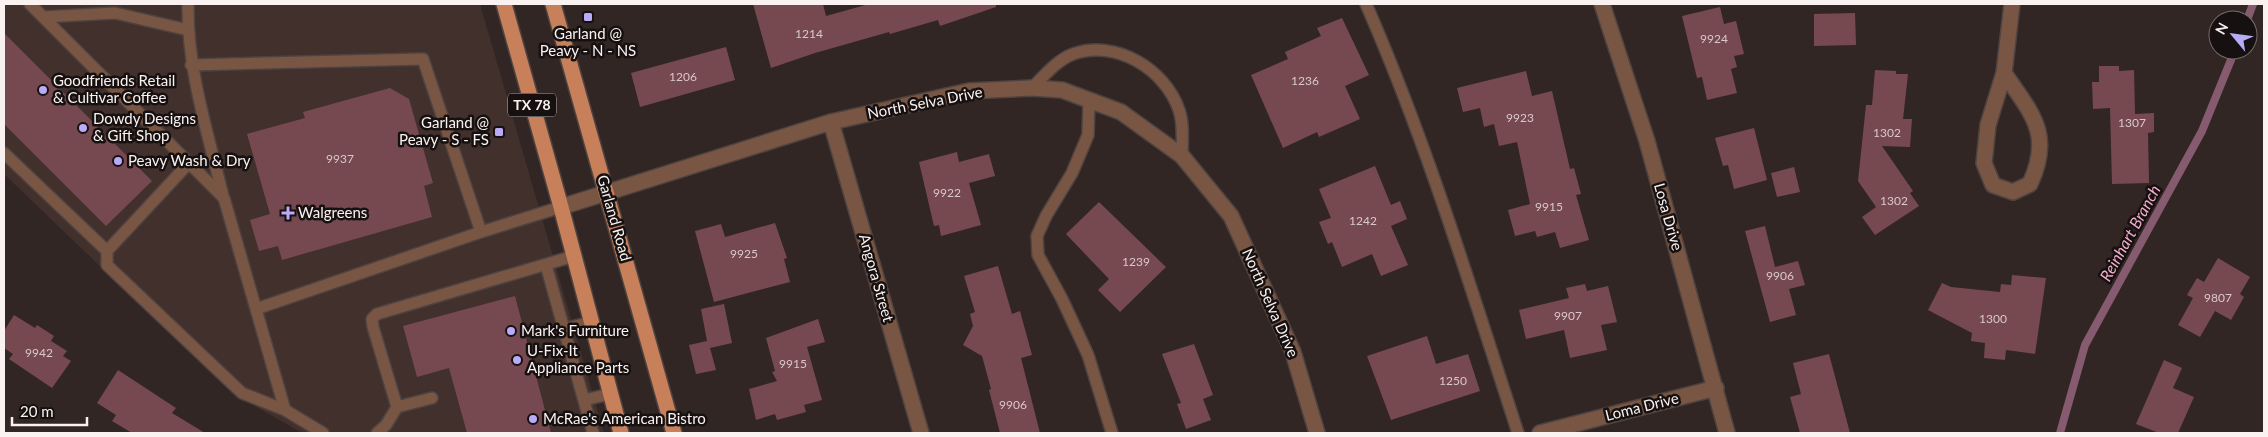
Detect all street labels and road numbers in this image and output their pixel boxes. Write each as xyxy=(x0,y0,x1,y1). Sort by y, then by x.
street label: North Selva Drive xyxy=(866,82,984,122)
road number: TX 78 xyxy=(508,94,556,116)
street label: Garland Road xyxy=(594,173,636,263)
street label: Losa Drive xyxy=(1651,181,1687,253)
street label: Angora Street xyxy=(856,232,898,324)
street label: North Selva Drive xyxy=(1239,246,1303,360)
street label: Loma Drive xyxy=(1603,388,1680,424)

